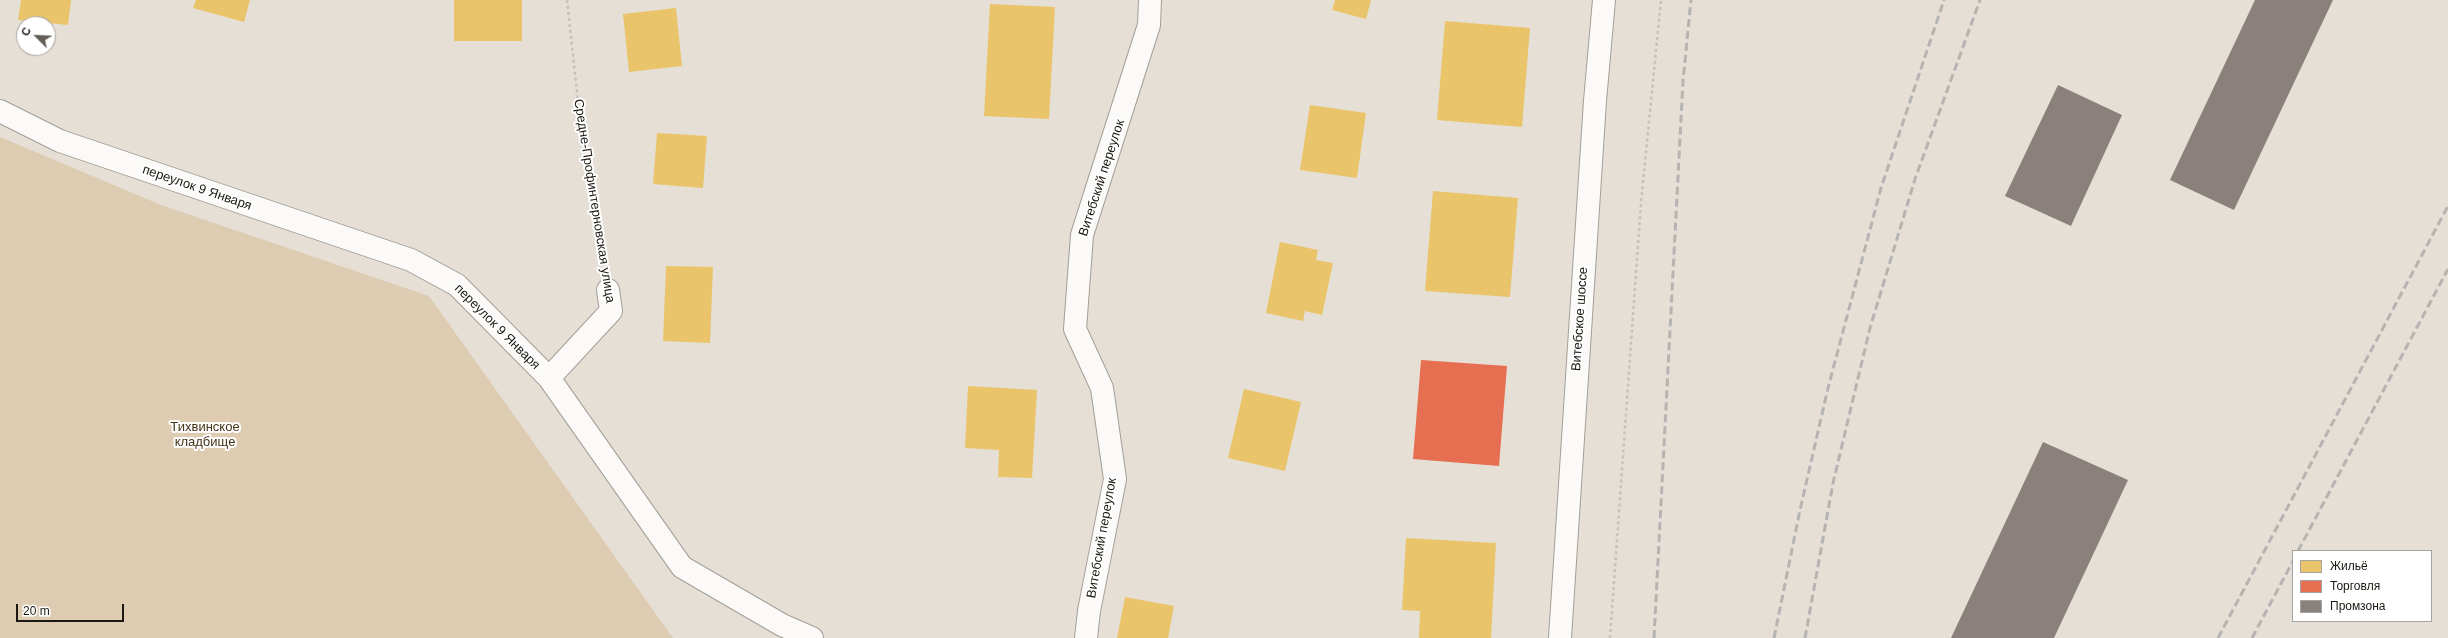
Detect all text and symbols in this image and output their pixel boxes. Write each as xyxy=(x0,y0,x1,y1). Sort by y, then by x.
north arrow xyxy=(16,16,56,56)
text: С xyxy=(19,25,33,38)
street label: Средне-Профинтерновская улица xyxy=(570,98,618,304)
street label: Витебский переулок xyxy=(1076,118,1128,238)
street label: переулок 9 Января xyxy=(140,162,254,214)
street label: Витебское шоссе xyxy=(1569,266,1591,372)
street label: переулок 9 Января xyxy=(451,281,543,373)
park label: Тихвинское кладбище xyxy=(170,419,240,450)
street label: Витебский переулок xyxy=(1084,477,1120,599)
legend xyxy=(2292,550,2432,622)
text: Жильё xyxy=(2330,559,2368,573)
text: Торговля xyxy=(2330,579,2380,593)
scale bar xyxy=(18,596,126,622)
text: Промзона xyxy=(2330,599,2385,613)
text: 20 m xyxy=(23,604,50,618)

